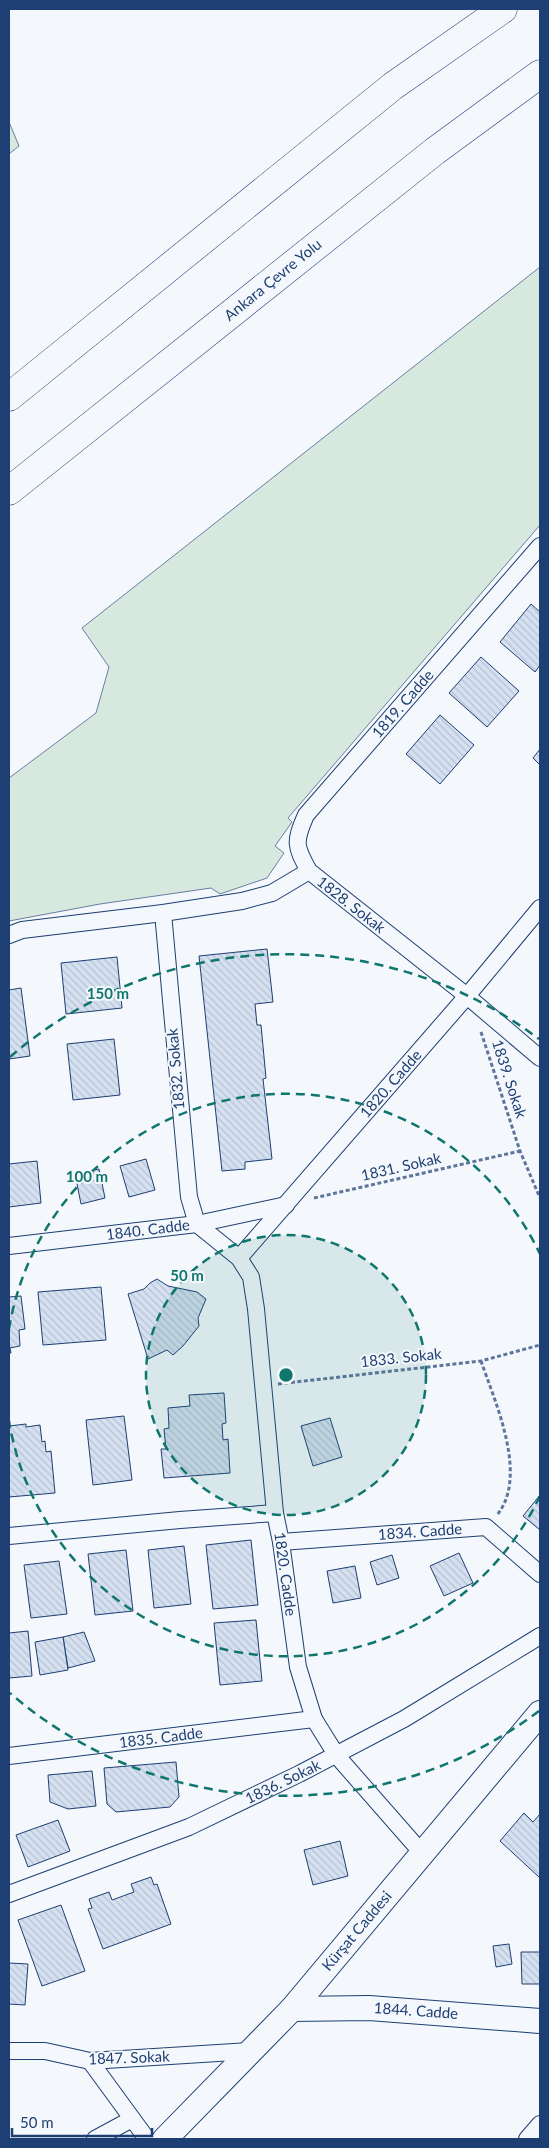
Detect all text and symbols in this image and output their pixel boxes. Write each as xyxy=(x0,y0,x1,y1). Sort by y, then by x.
street label: Ankara Çevre Yolu xyxy=(220,234,325,324)
street label: 1819. Cadde xyxy=(368,666,437,741)
street label: 1828. Sokak xyxy=(314,872,390,937)
text: 150 m xyxy=(87,984,129,1002)
street label: 1832. Sokak xyxy=(162,1027,188,1110)
street label: 1839. Sokak xyxy=(489,1037,531,1121)
street label: 1820. Cadde xyxy=(356,1046,425,1121)
street label: 1831. Sokak xyxy=(359,1148,443,1184)
text: 100 m xyxy=(66,1167,108,1185)
street label: 1840. Cadde xyxy=(105,1215,191,1243)
text: 50 m xyxy=(170,1266,204,1284)
street label: 1833. Sokak xyxy=(359,1344,443,1370)
centre of rings xyxy=(277,1366,295,1384)
street label: 1834. Cadde xyxy=(377,1519,463,1543)
street label: 1820. Cadde xyxy=(271,1531,301,1617)
street label: 1835. Cadde xyxy=(118,1723,204,1751)
street label: 1836. Sokak xyxy=(242,1755,323,1807)
street label: Kürşat Caddesi xyxy=(318,1887,395,1974)
street label: 1844. Cadde xyxy=(373,1998,459,2022)
street label: 1847. Sokak xyxy=(88,2047,170,2067)
scale bar xyxy=(12,2106,152,2138)
text: 50 m xyxy=(20,2113,54,2131)

